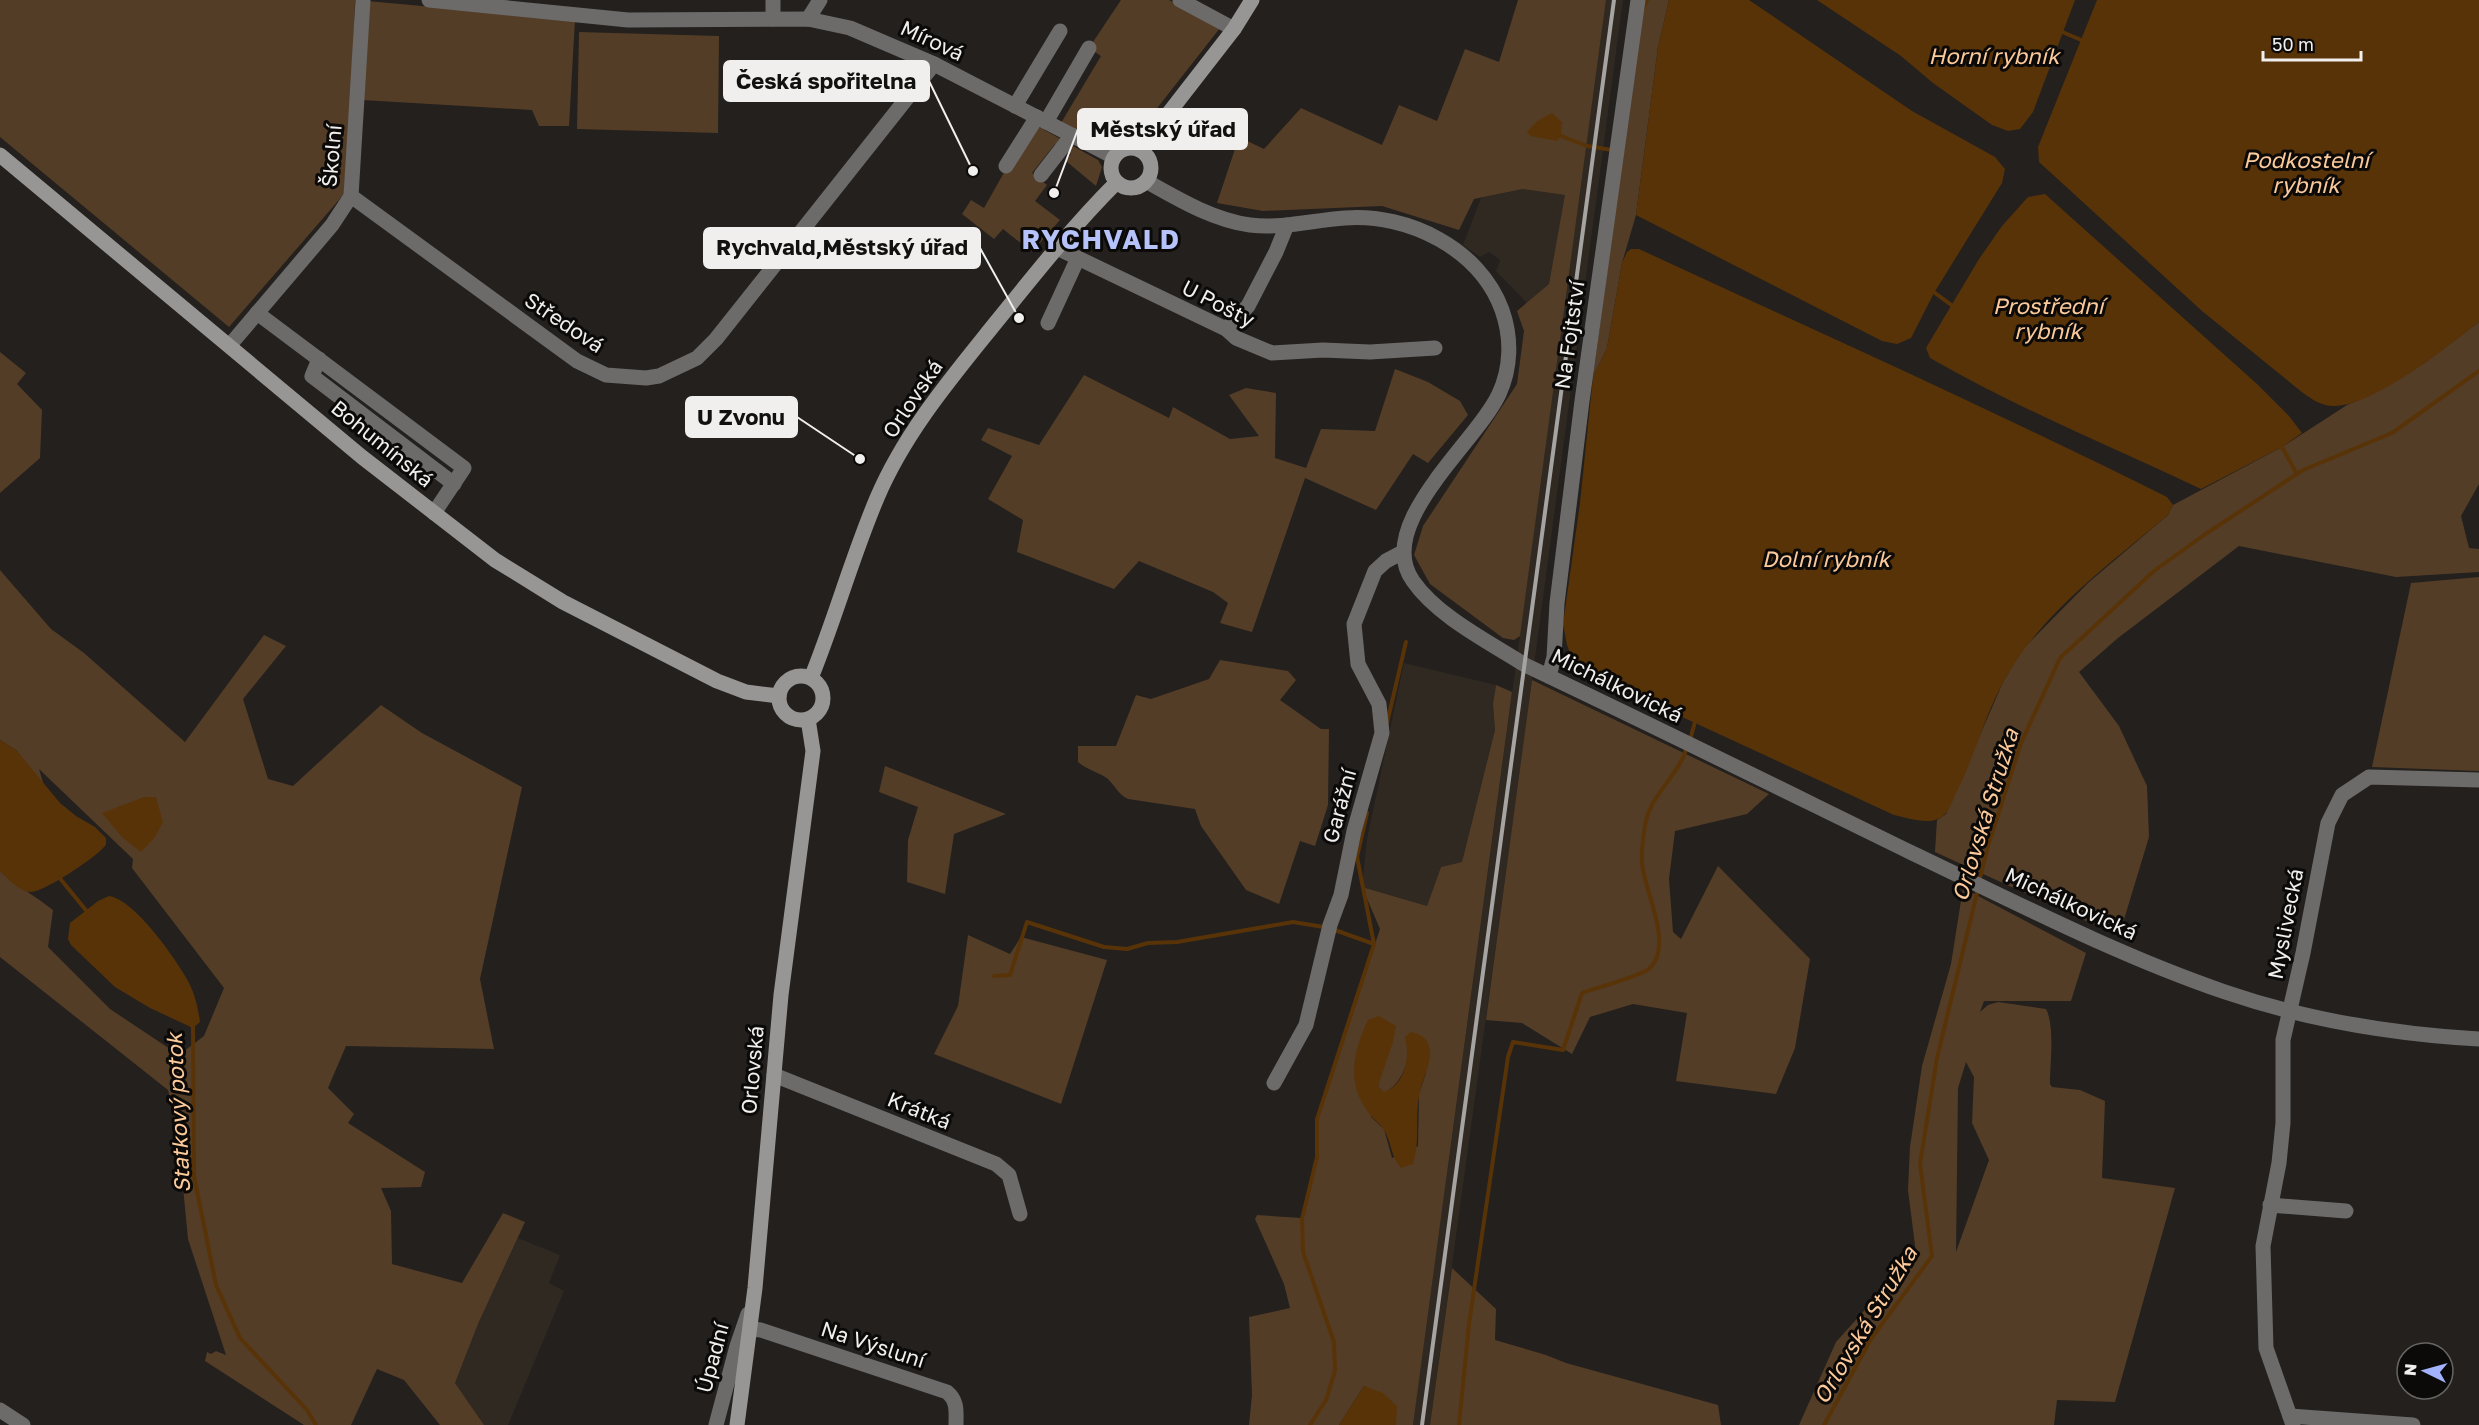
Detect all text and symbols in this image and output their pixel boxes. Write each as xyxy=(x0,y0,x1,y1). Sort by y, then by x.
street label: Mírová xyxy=(897,14,968,66)
scale bar xyxy=(2263,24,2360,62)
text: 50 m xyxy=(2272,33,2314,55)
water label: Horní rybník xyxy=(1929,42,2062,69)
callout: Česká spořitelna xyxy=(724,61,929,101)
text: Česká spořitelna xyxy=(736,67,916,94)
callout: Městský úřad xyxy=(1078,109,1247,149)
text: Městský úřad xyxy=(1090,115,1236,142)
street label: Školní xyxy=(315,122,347,188)
water label: Podkostelní rybník xyxy=(2243,146,2375,198)
district label: RYCHVALD xyxy=(1021,223,1181,255)
callout: Rychvald,Městský úřad xyxy=(704,228,980,268)
text: Rychvald,Městský úřad xyxy=(716,233,968,260)
street label: U Pošty xyxy=(1178,274,1260,333)
street label: Na Fojtství xyxy=(1549,278,1590,391)
street label: Středová xyxy=(520,286,609,358)
water label: Prostřední rybník xyxy=(1993,292,2109,344)
street label: Orlovská xyxy=(877,354,948,443)
street label: Bohumínská xyxy=(326,394,439,492)
callout: U Zvonu xyxy=(686,397,797,437)
text: U Zvonu xyxy=(697,403,785,430)
water label: Dolní rybník xyxy=(1762,545,1893,572)
street label: Michálkovická xyxy=(1548,642,1687,728)
water label: Orlovská Stružka xyxy=(1945,724,2024,904)
street label: Garážní xyxy=(1317,764,1362,846)
street label: Michálkovická xyxy=(2001,861,2142,945)
street label: Myslivecká xyxy=(2262,866,2308,981)
street label: Orlovská xyxy=(735,1025,769,1115)
water label: Statkový potok xyxy=(160,1030,195,1194)
street label: Krátká xyxy=(884,1086,955,1134)
water label: Orlovská Stružka xyxy=(1807,1240,1923,1408)
street label: Na Výsluní xyxy=(818,1315,930,1374)
street label: Úpadní xyxy=(690,1318,734,1396)
north arrow xyxy=(2395,1341,2455,1401)
text: N xyxy=(2400,1363,2421,1377)

